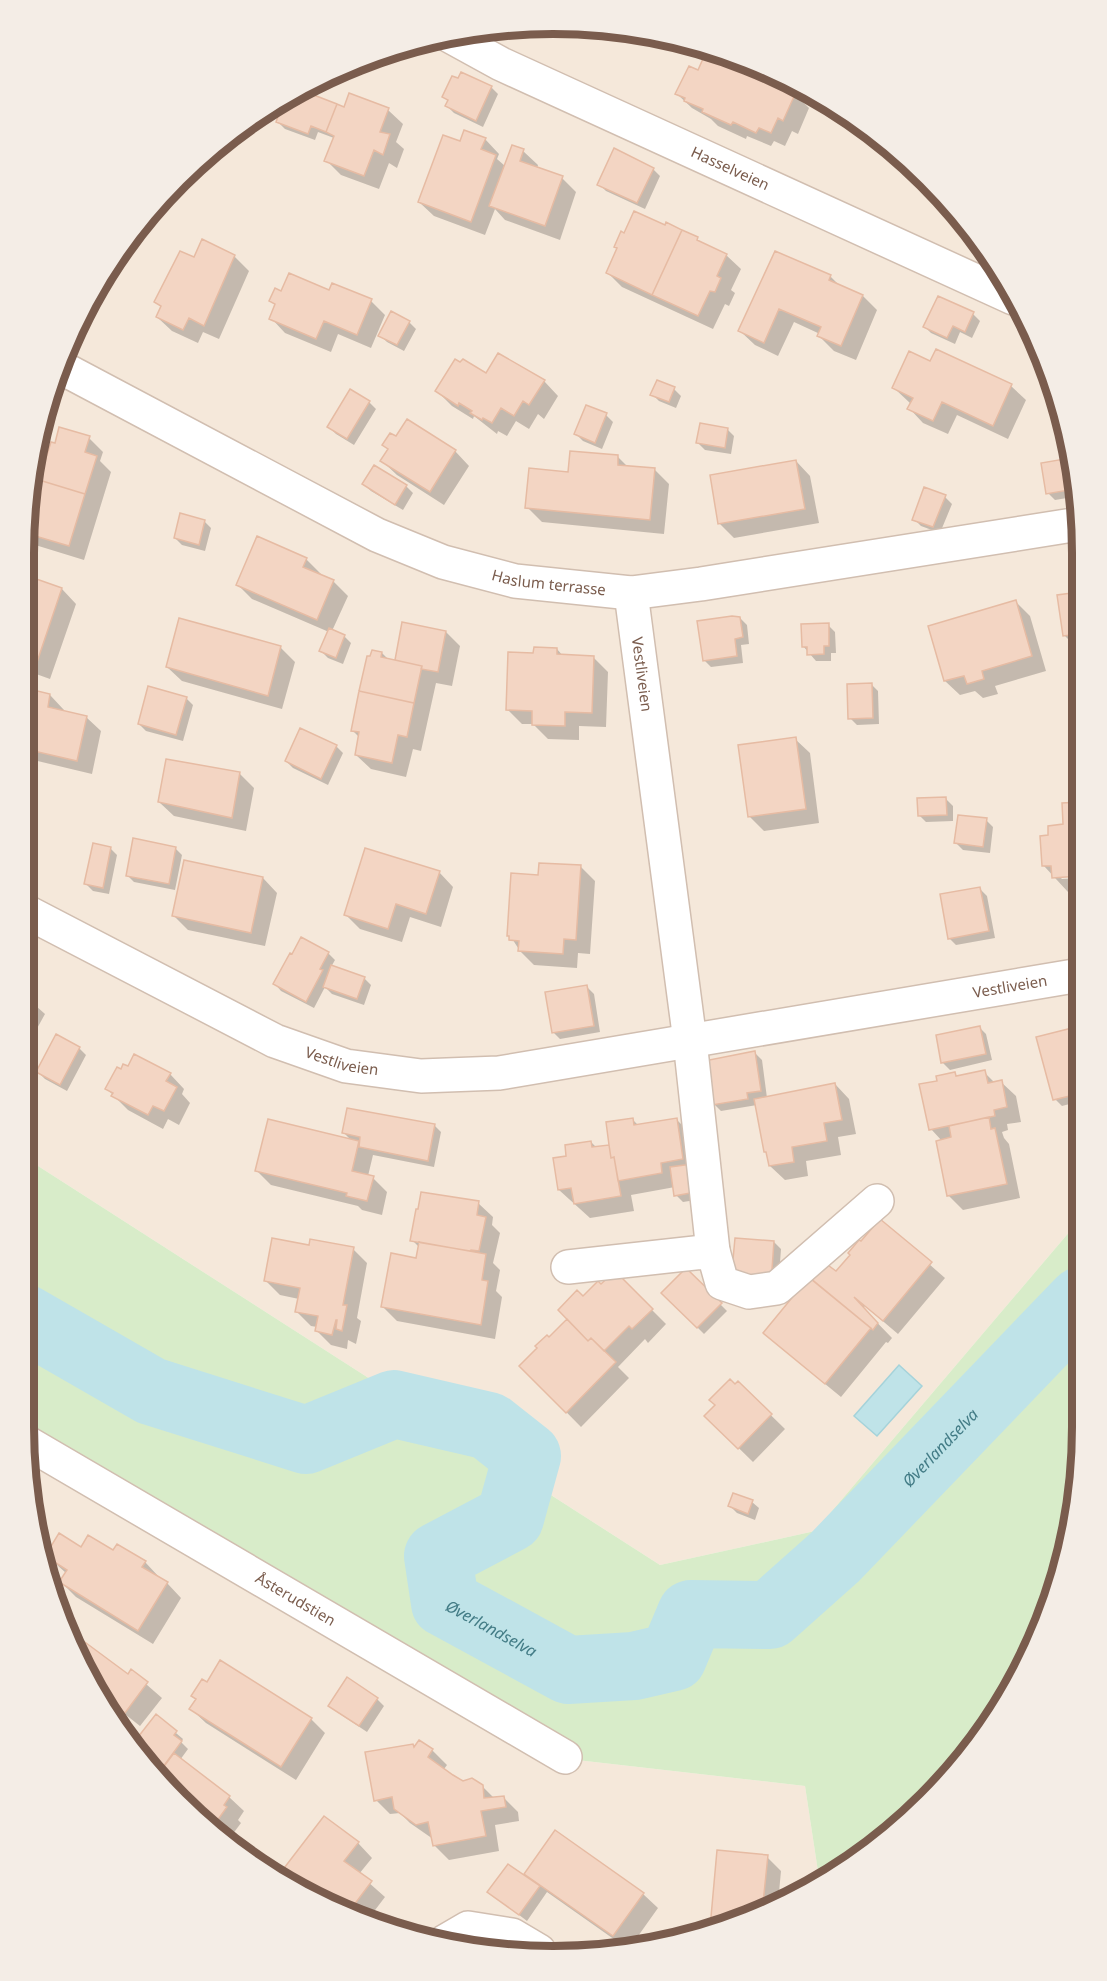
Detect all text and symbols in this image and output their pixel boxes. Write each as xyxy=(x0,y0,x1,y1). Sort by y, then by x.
street label: Hasselveien xyxy=(688,141,773,194)
street label: Haslum terrasse xyxy=(490,564,607,599)
street label: Vestliveien xyxy=(628,636,658,713)
street label: Vestliveien xyxy=(971,970,1049,1002)
street label: Vestliveien xyxy=(303,1041,380,1079)
water label: Øverlandselva xyxy=(897,1404,983,1492)
street label: Åsterudstien xyxy=(252,1567,340,1630)
water label: Øverlandselva xyxy=(442,1594,541,1662)

